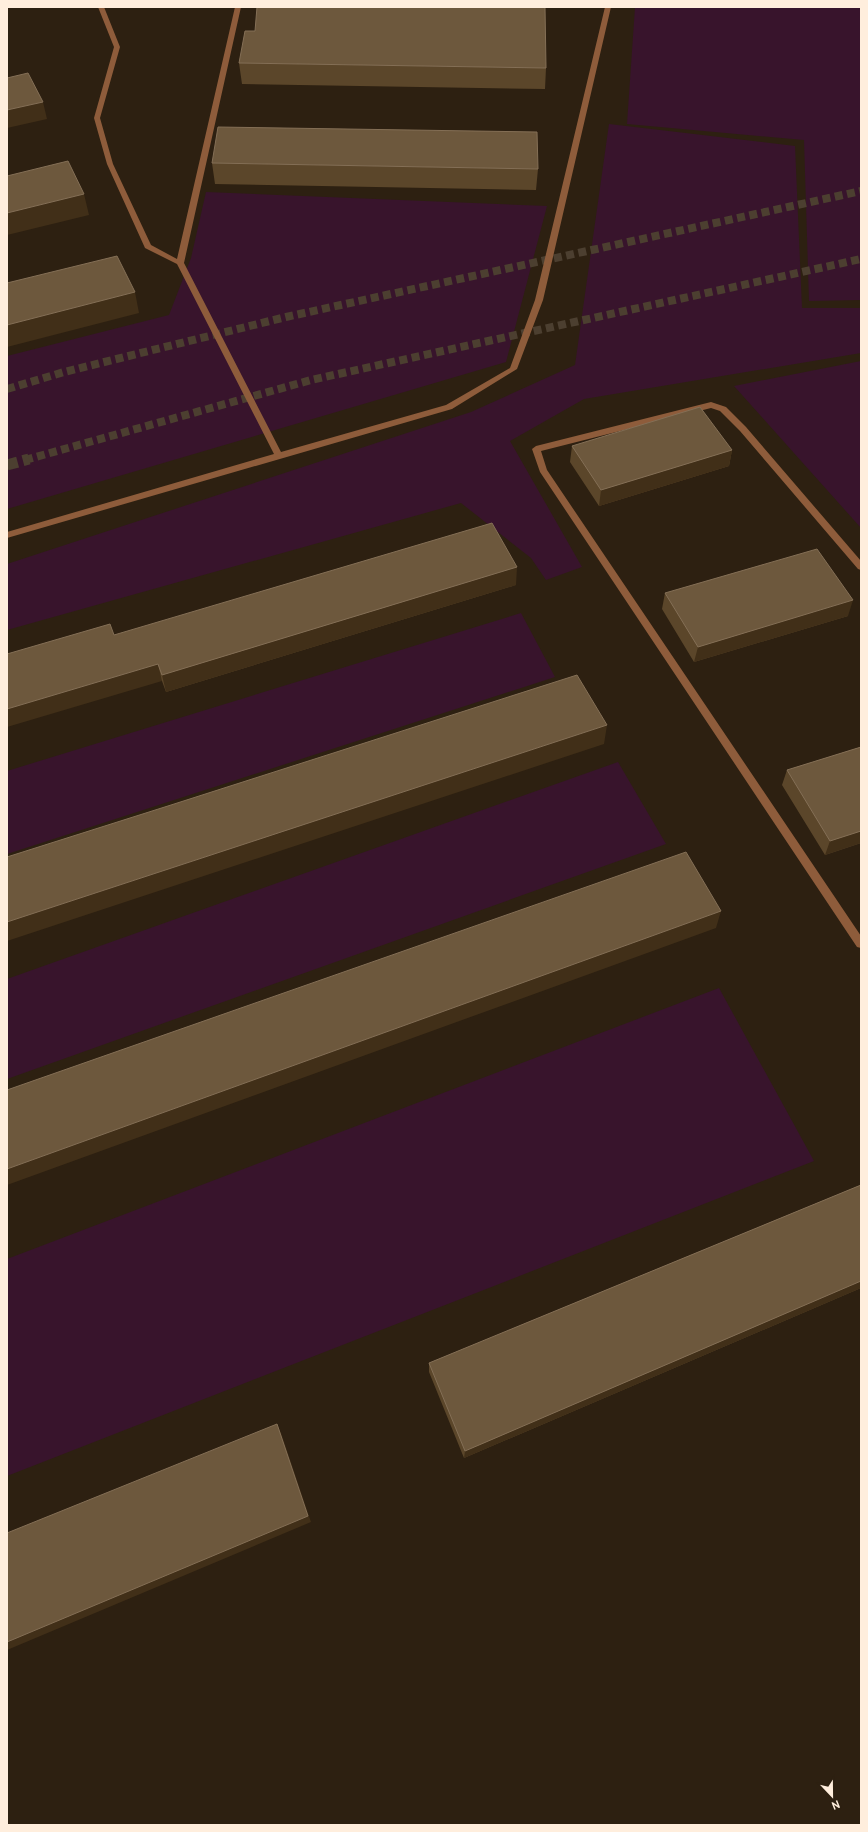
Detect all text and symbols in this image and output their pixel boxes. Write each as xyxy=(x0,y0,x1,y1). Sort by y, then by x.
north arrow xyxy=(812,1776,852,1816)
text: N xyxy=(829,1796,842,1812)

